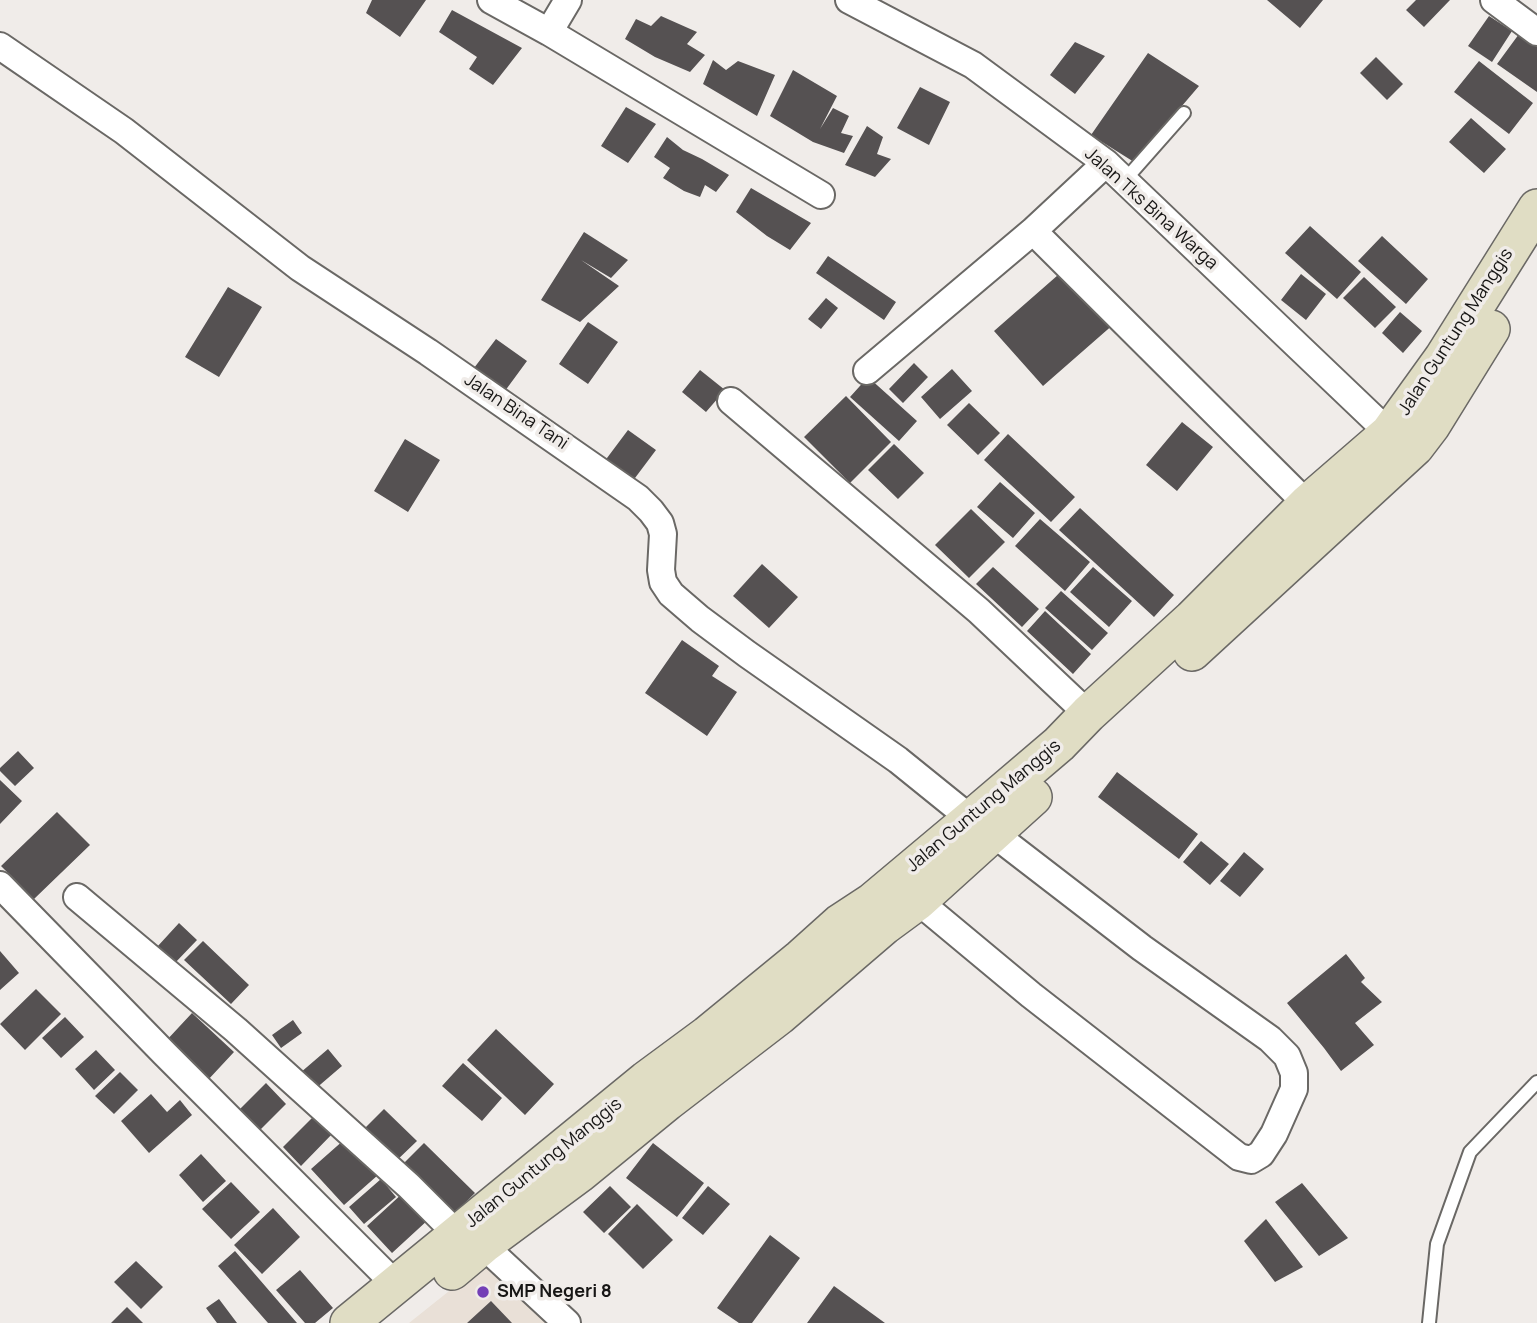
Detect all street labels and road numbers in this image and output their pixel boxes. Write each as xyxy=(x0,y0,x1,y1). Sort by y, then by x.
street label: Jalan Tks Bina Warga xyxy=(1080,144,1222,274)
street label: Jalan Guntung Manggis xyxy=(1394,245,1518,419)
street label: Jalan Bina Tani xyxy=(460,369,572,455)
street label: Jalan Guntung Manggis xyxy=(903,735,1065,877)
street label: Jalan Guntung Manggis xyxy=(462,1093,626,1233)

